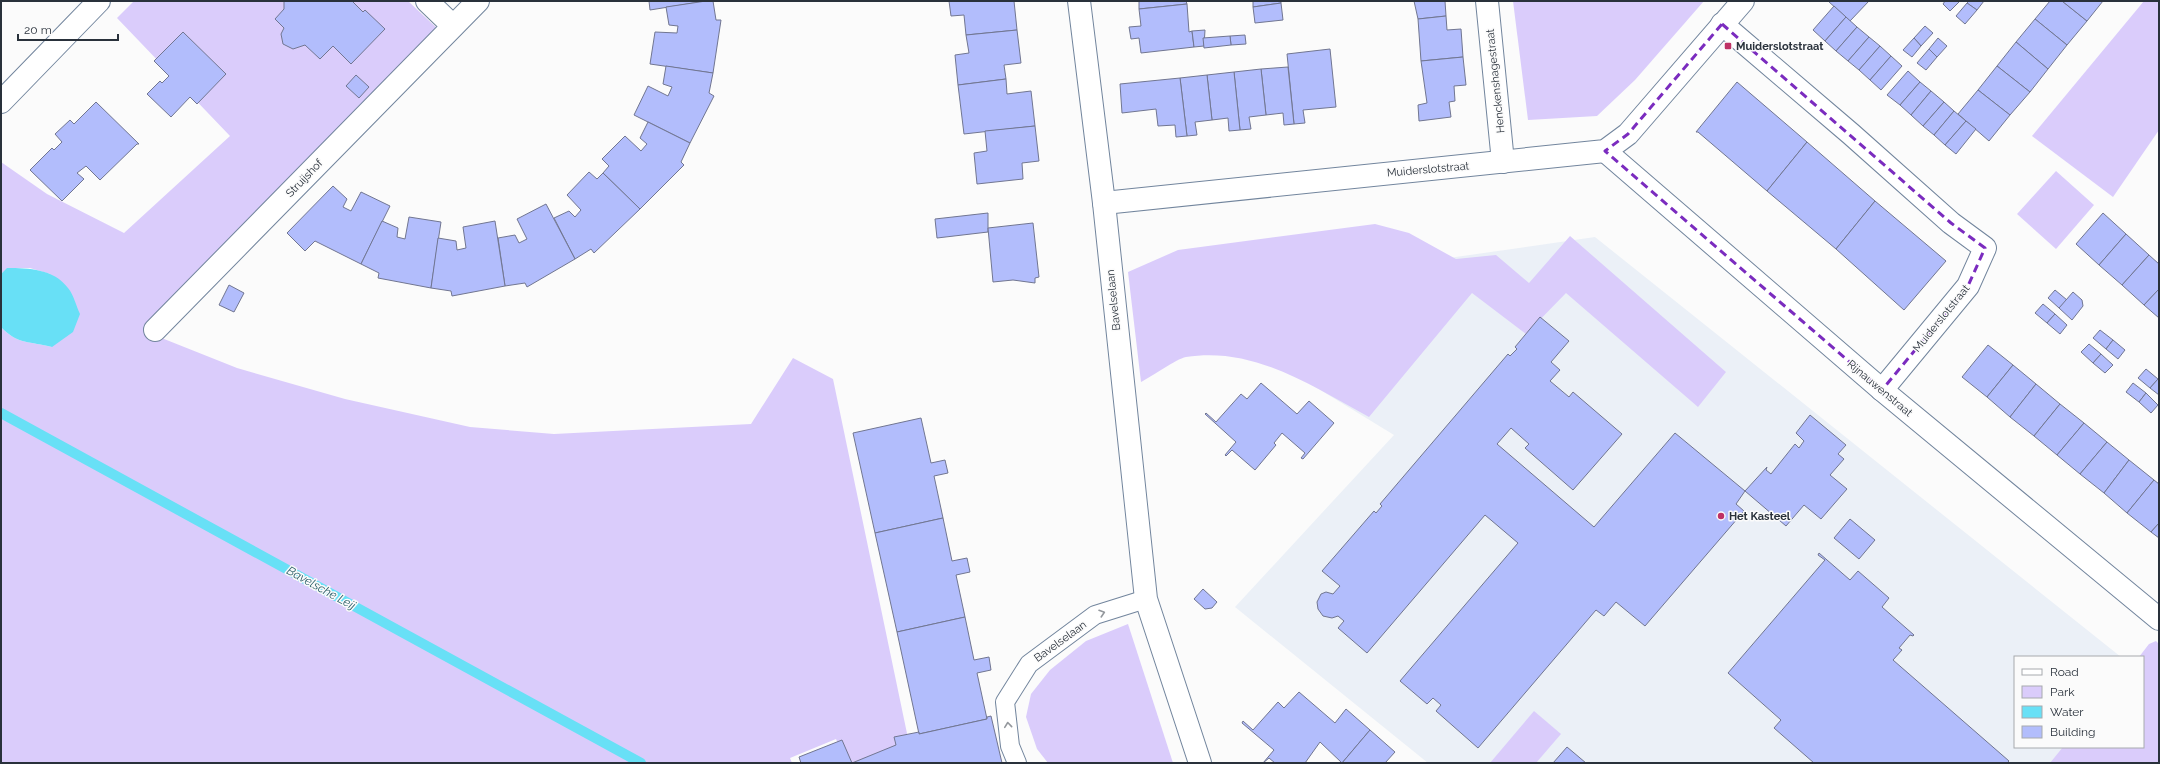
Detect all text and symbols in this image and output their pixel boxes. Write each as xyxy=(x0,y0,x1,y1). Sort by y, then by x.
scale bar xyxy=(18,16,118,42)
text: 20 m xyxy=(24,23,52,37)
street label: Henckenshagestraat xyxy=(1484,28,1507,134)
place label: Muiderslotstraat xyxy=(1736,40,1824,53)
marker: Muiderslotstraat xyxy=(1723,41,1733,51)
street label: Struijshof xyxy=(283,157,326,200)
street label: Muiderslotstraat xyxy=(1386,159,1470,180)
street label: Bavelselaan xyxy=(1104,269,1123,331)
street label: Muiderslotstraat xyxy=(1910,282,1973,355)
street label: Rijnauwenstraat xyxy=(1844,357,1915,420)
place label: Het Kasteel xyxy=(1729,510,1791,523)
marker: Het Kasteel xyxy=(1716,511,1726,521)
water label: Bavelsche Leij xyxy=(284,563,358,613)
one-way arrow xyxy=(1099,609,1106,618)
street label: Bavelselaan xyxy=(1032,618,1089,665)
legend xyxy=(2014,656,2144,748)
text: Road xyxy=(2050,665,2079,679)
text: Park xyxy=(2050,685,2075,699)
text: Water xyxy=(2050,705,2084,719)
one-way arrow xyxy=(1004,722,1013,728)
text: Building xyxy=(2050,725,2096,739)

